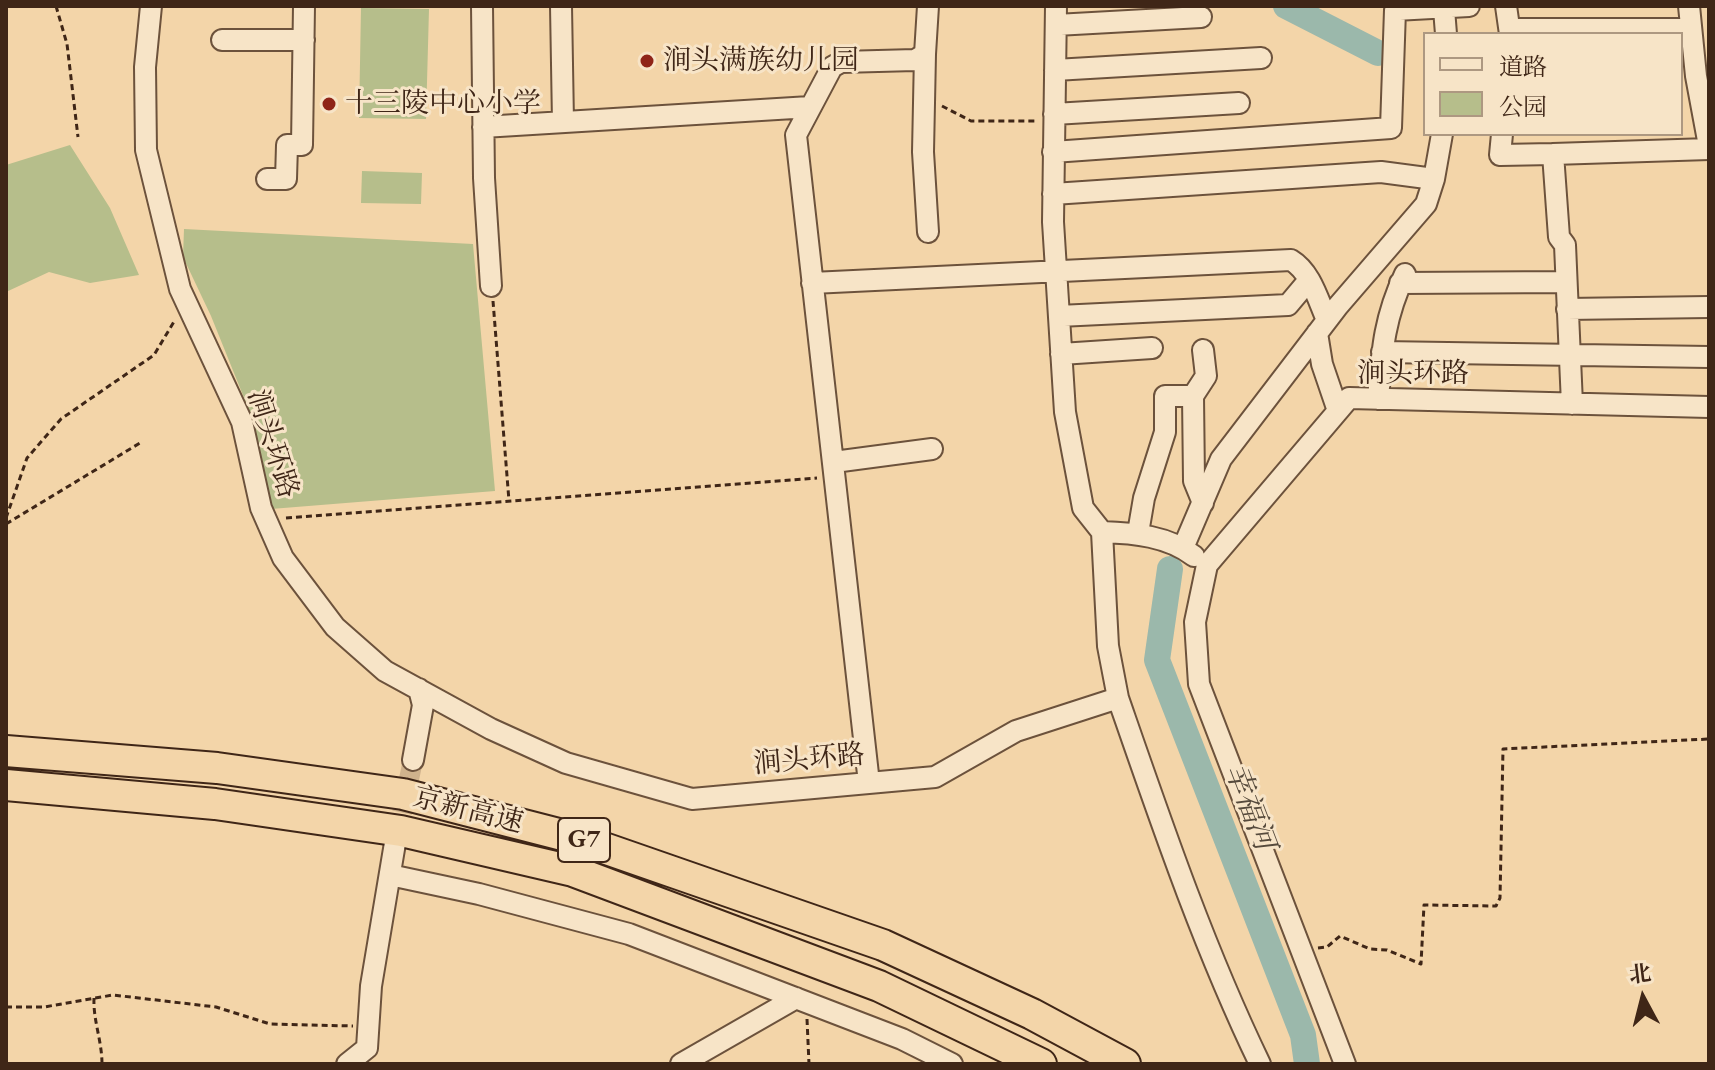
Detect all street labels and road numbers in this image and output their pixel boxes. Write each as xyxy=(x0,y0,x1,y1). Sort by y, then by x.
street label: 涧头环路 xyxy=(1357,357,1469,391)
street label: 涧头环路 xyxy=(240,386,304,502)
street label: 涧头环路 xyxy=(752,738,866,782)
street label: 京新高速 xyxy=(410,781,526,841)
road number: G7 xyxy=(558,818,610,862)

